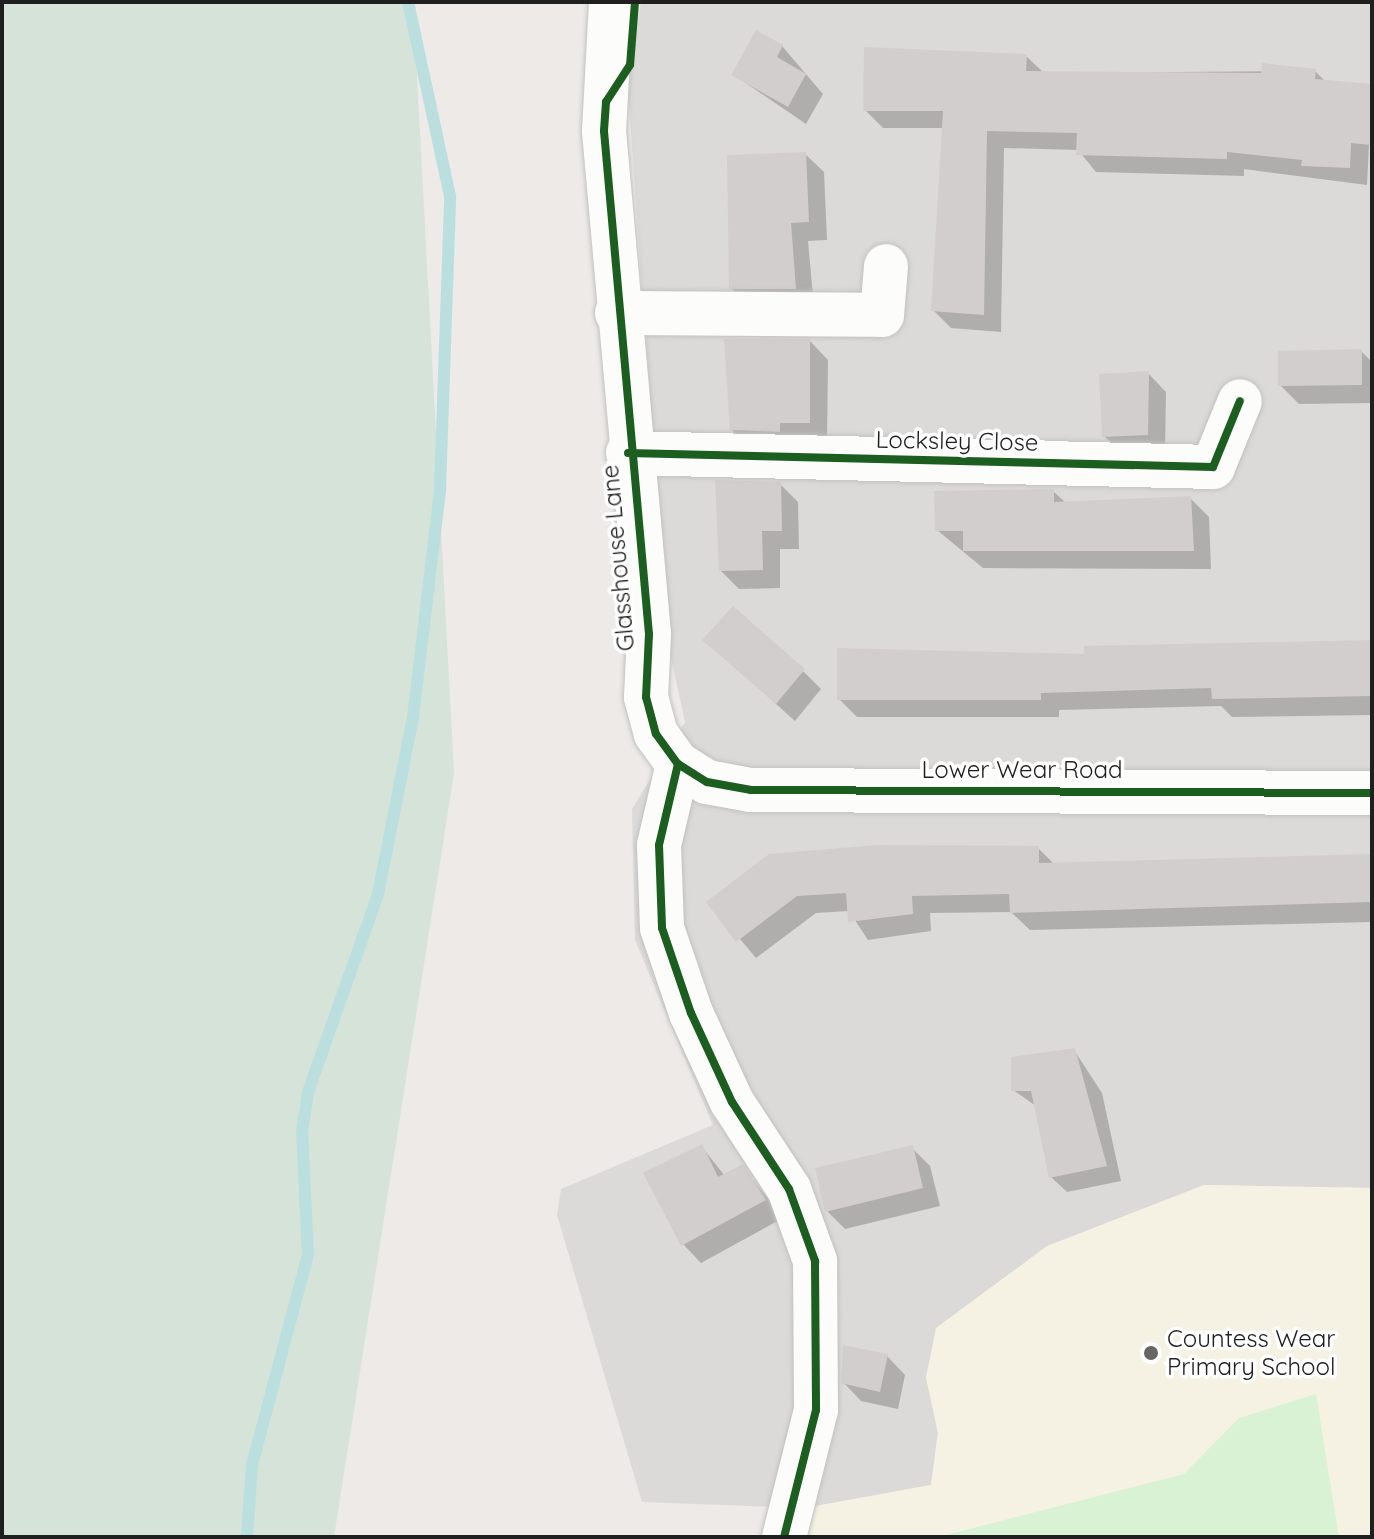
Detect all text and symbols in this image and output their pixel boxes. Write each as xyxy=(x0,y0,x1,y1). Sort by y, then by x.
street label: Locksley Close xyxy=(875,425,1039,457)
street label: Glasshouse Lane xyxy=(595,464,641,652)
street label: Lower Wear Road xyxy=(921,756,1123,784)
place label: Countess Wear Primary School xyxy=(1167,1325,1336,1381)
marker: Countess Wear Primary School xyxy=(1142,1344,1160,1362)

